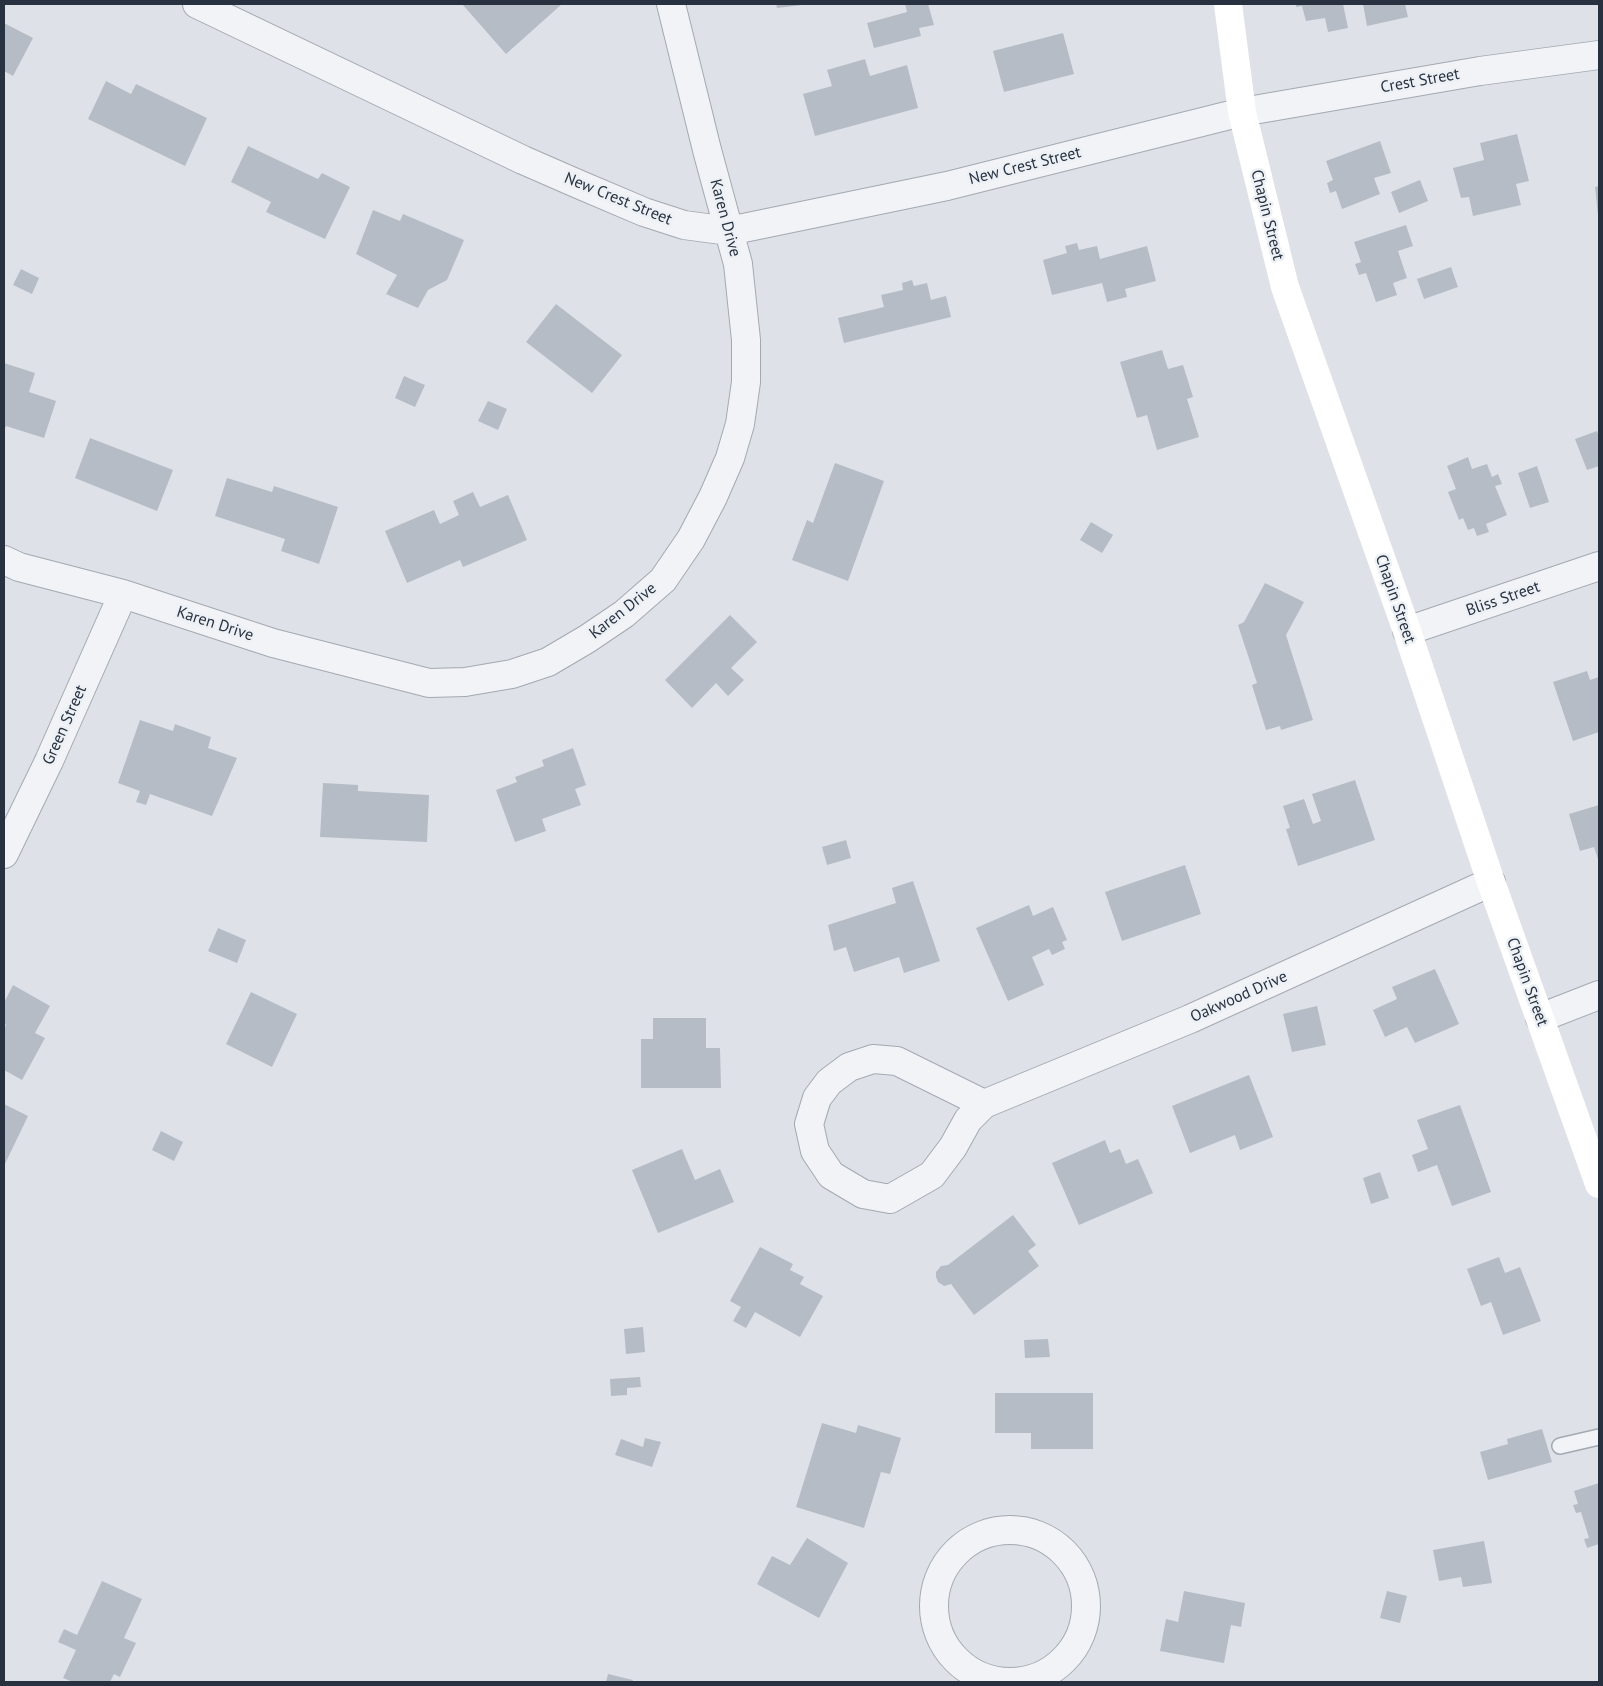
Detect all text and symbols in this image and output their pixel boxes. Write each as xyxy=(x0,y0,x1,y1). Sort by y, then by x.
street label: Crest Street xyxy=(1379,65,1461,97)
street label: New Crest Street xyxy=(967,143,1083,189)
street label: Chapin Street xyxy=(1246,168,1288,262)
street label: New Crest Street xyxy=(561,169,675,229)
street label: Karen Drive xyxy=(705,177,745,259)
street label: Chapin Street xyxy=(1371,552,1419,646)
street label: Bliss Street xyxy=(1464,577,1542,621)
street label: Karen Drive xyxy=(586,579,660,643)
street label: Karen Drive xyxy=(174,603,256,645)
street label: Green Street xyxy=(39,682,91,768)
street label: Chapin Street xyxy=(1502,935,1552,1029)
street label: Oakwood Drive xyxy=(1188,967,1290,1027)

